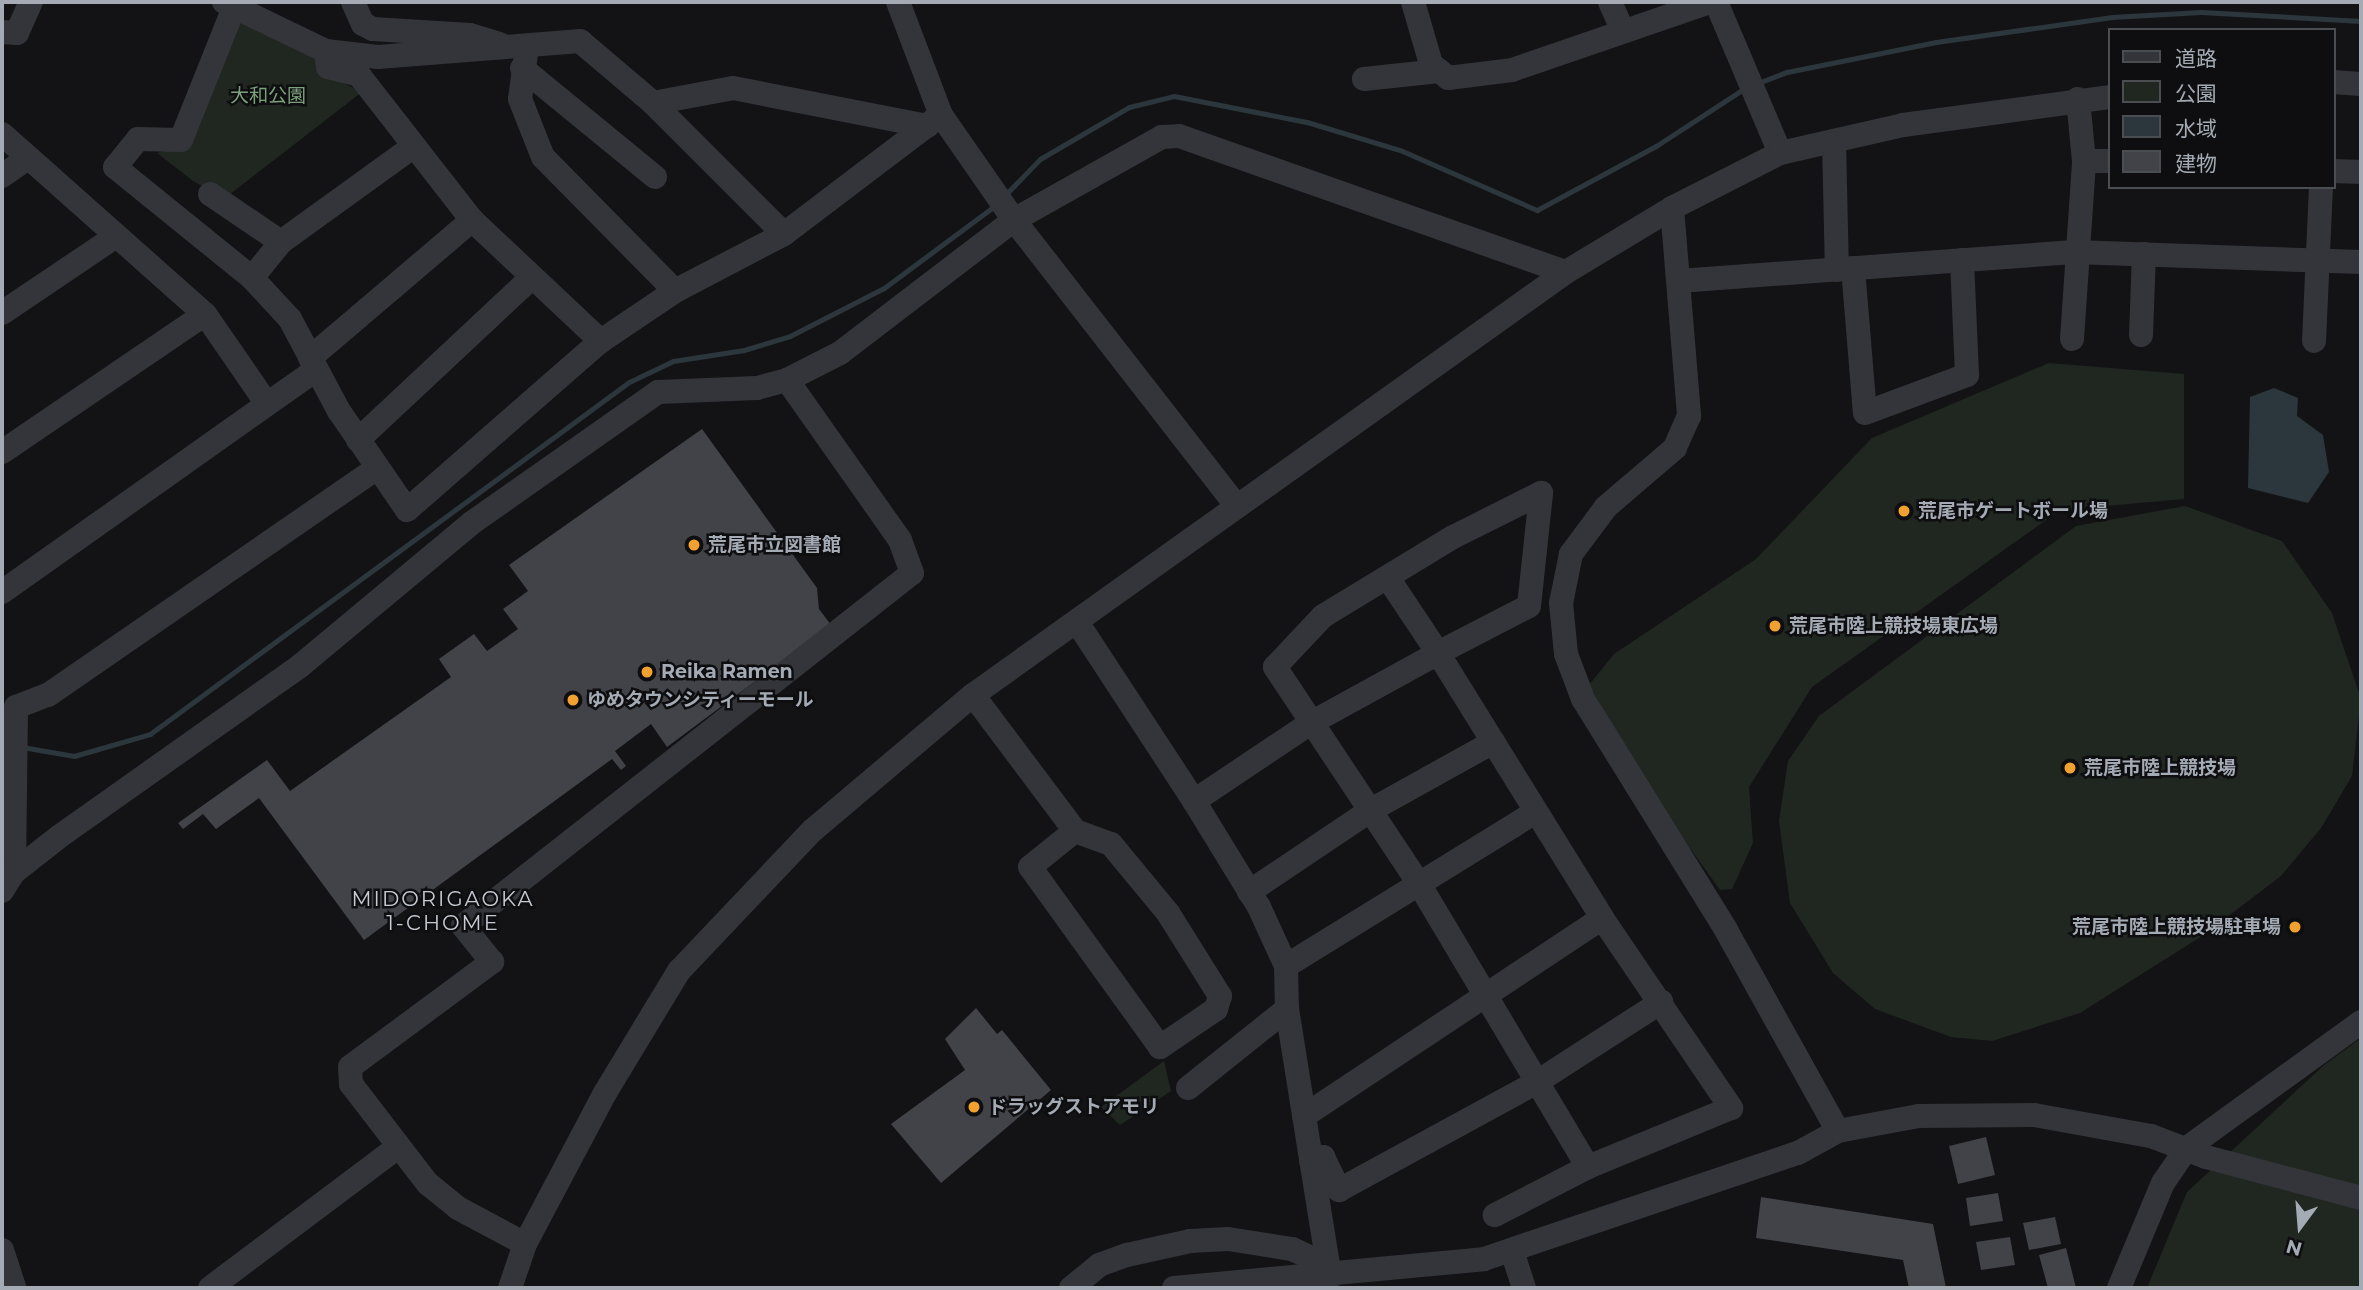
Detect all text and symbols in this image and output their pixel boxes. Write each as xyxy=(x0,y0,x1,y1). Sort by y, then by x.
legend xyxy=(2108,28,2335,189)
text: 道路 xyxy=(2175,46,2217,71)
text: 公園 xyxy=(2175,81,2217,106)
park label: 大和公園 xyxy=(230,85,306,107)
text: 水域 xyxy=(2175,116,2217,141)
text: 建物 xyxy=(2175,151,2217,176)
place label: 荒尾市ゲートボール場 xyxy=(1918,500,2108,522)
marker: 荒尾市ゲートボール場 xyxy=(1896,503,1912,519)
place label: 荒尾市立図書館 xyxy=(708,534,841,556)
marker: 荒尾市立図書館 xyxy=(686,537,702,553)
place label: 荒尾市陸上競技場東広場 xyxy=(1789,615,1998,637)
marker: 荒尾市陸上競技場東広場 xyxy=(1767,618,1783,634)
place label: Reika Ramen xyxy=(661,661,793,683)
marker: Reika Ramen xyxy=(639,664,655,680)
place label: ゆめタウンシティーモール xyxy=(587,689,815,711)
marker: ゆめタウンシティーモール xyxy=(565,692,581,708)
place label: 荒尾市陸上競技場 xyxy=(2084,757,2236,779)
marker: 荒尾市陸上競技場 xyxy=(2062,760,2078,776)
district label: MIDORIGAOKA 1-CHOME xyxy=(353,886,533,936)
place label: 荒尾市陸上競技場駐車場 xyxy=(2072,916,2281,938)
marker: 荒尾市陸上競技場駐車場 xyxy=(2287,919,2303,935)
place label: ドラッグストアモリ xyxy=(988,1096,1159,1118)
marker: ドラッグストアモリ xyxy=(966,1099,982,1115)
north arrow xyxy=(2265,1192,2335,1262)
text: N xyxy=(2284,1234,2305,1261)

